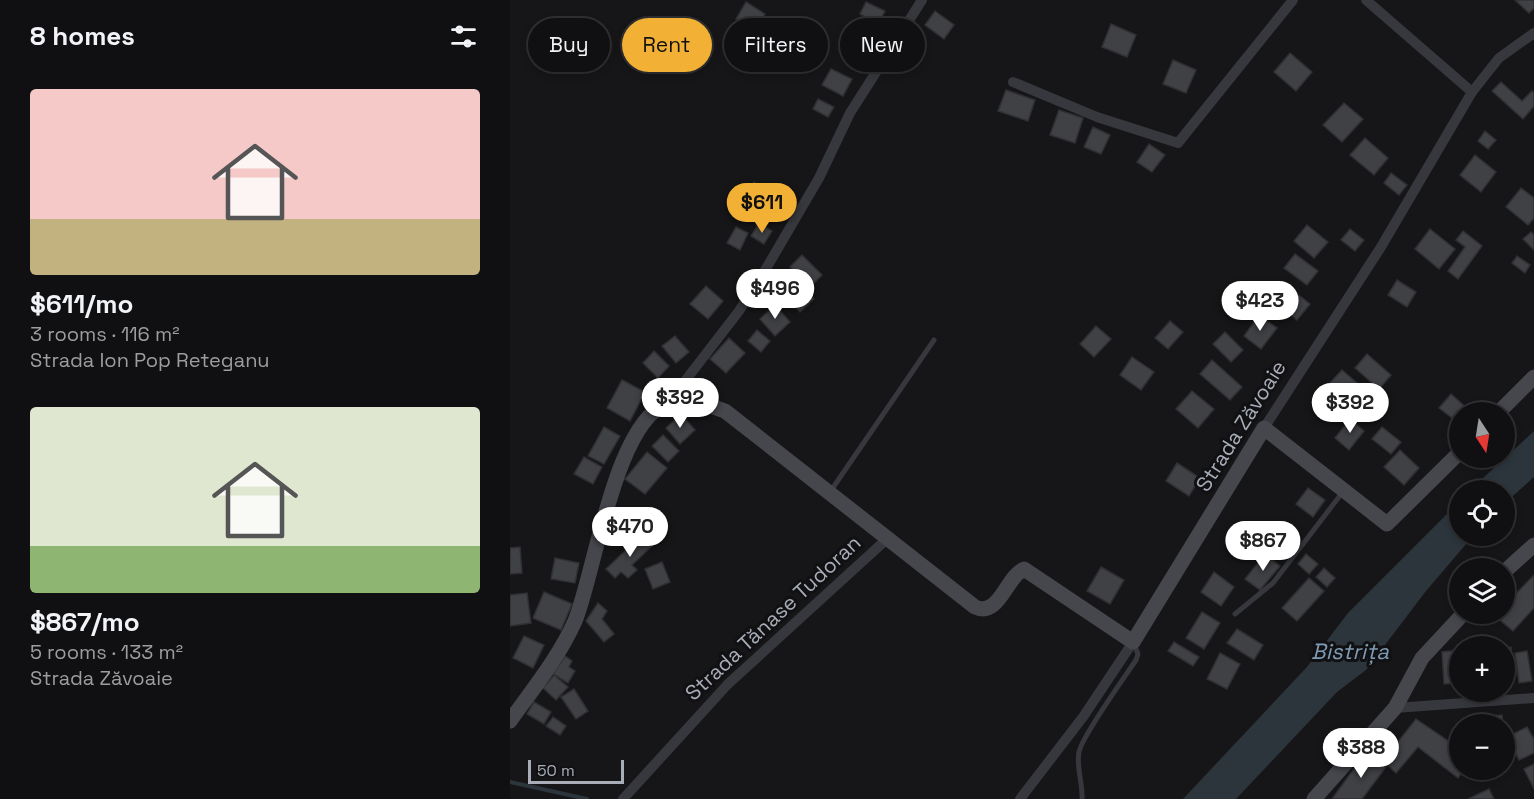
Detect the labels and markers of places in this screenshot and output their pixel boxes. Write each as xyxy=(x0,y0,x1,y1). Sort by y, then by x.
pin: $611 xyxy=(726,183,798,234)
pin: $496 xyxy=(739,269,811,320)
pin: $423 xyxy=(1224,281,1296,332)
pin: $392 xyxy=(644,378,716,429)
pin: $392 xyxy=(1314,383,1386,434)
pin: $470 xyxy=(594,507,666,558)
pin: $867 xyxy=(1227,521,1299,572)
pin: $388 xyxy=(1325,728,1397,779)

